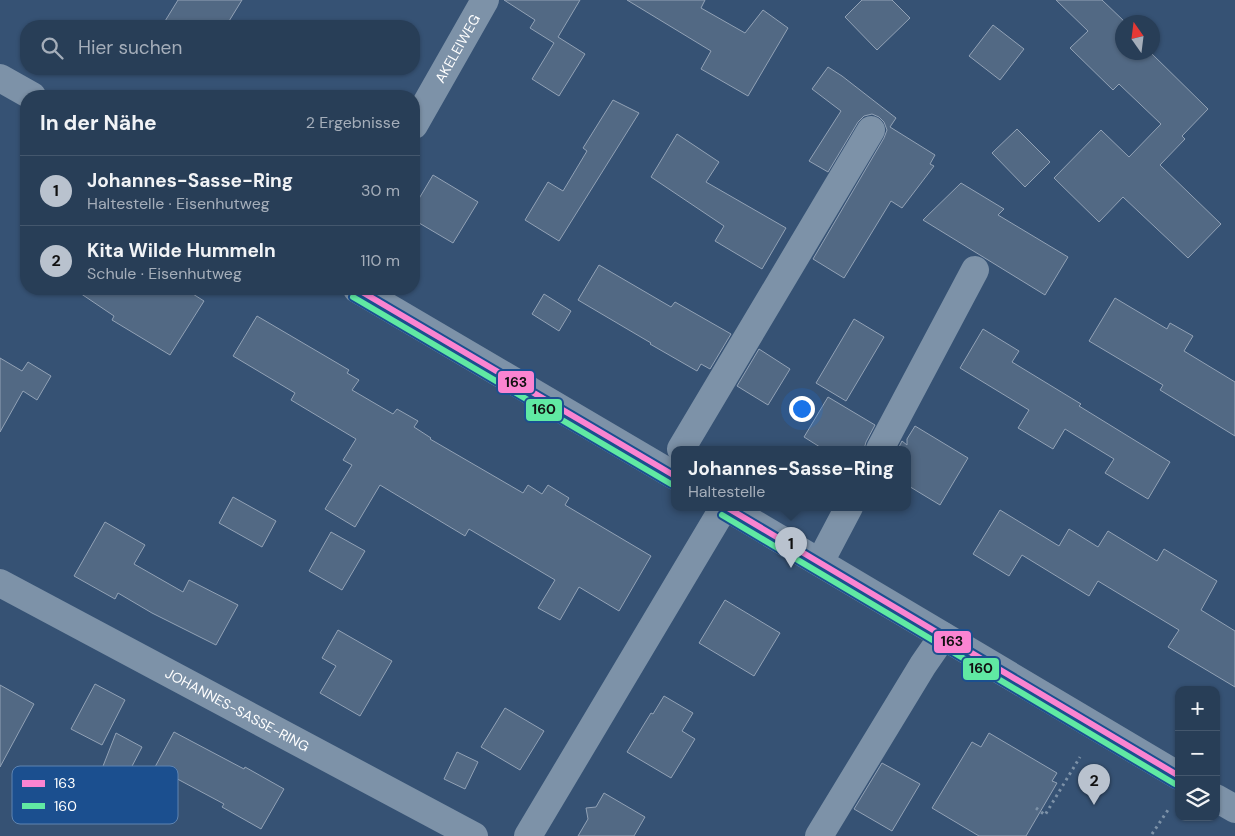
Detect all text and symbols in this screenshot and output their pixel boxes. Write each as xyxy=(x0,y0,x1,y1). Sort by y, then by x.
street label: AKELEIWEG xyxy=(431,11,484,86)
north arrow xyxy=(1115,15,1160,60)
search box xyxy=(20,20,420,75)
icon: search xyxy=(38,34,66,62)
text: Hier suchen xyxy=(78,35,182,60)
text: In der Nähe xyxy=(40,109,157,137)
text: 2 Ergebnisse xyxy=(306,112,400,133)
text: Johannes-Sasse-Ring xyxy=(87,168,293,193)
text: 1 xyxy=(53,180,59,201)
text: 30 m xyxy=(361,180,400,201)
text: Haltestelle · Eisenhutweg xyxy=(87,193,270,214)
text: Kita Wilde Hummeln xyxy=(87,238,276,263)
text: 2 xyxy=(51,250,61,271)
text: 110 m xyxy=(361,250,400,271)
text: Schule · Eisenhutweg xyxy=(87,263,242,284)
line badge: 163 xyxy=(497,370,535,394)
text: 163 xyxy=(505,373,527,391)
your location xyxy=(789,396,815,422)
line badge: 160 xyxy=(525,398,563,422)
text: 160 xyxy=(532,400,556,418)
popup xyxy=(671,446,911,511)
text: Johannes-Sasse-Ring xyxy=(688,456,894,481)
text: Haltestelle xyxy=(688,481,765,502)
pin: 1 xyxy=(775,527,807,568)
line badge: 163 xyxy=(933,630,972,654)
text: 163 xyxy=(941,632,963,650)
line badge: 160 xyxy=(962,657,1000,681)
text: 160 xyxy=(969,659,993,677)
street label: JOHANNES-SASSE-RING xyxy=(162,664,312,755)
map controls xyxy=(1175,686,1220,821)
button: + xyxy=(1175,686,1220,731)
button: − xyxy=(1175,731,1220,776)
pin: 2 xyxy=(1078,764,1110,805)
legend xyxy=(12,766,178,824)
text: 163 xyxy=(54,774,75,792)
button: layers xyxy=(1175,776,1220,821)
text: 160 xyxy=(54,797,77,815)

